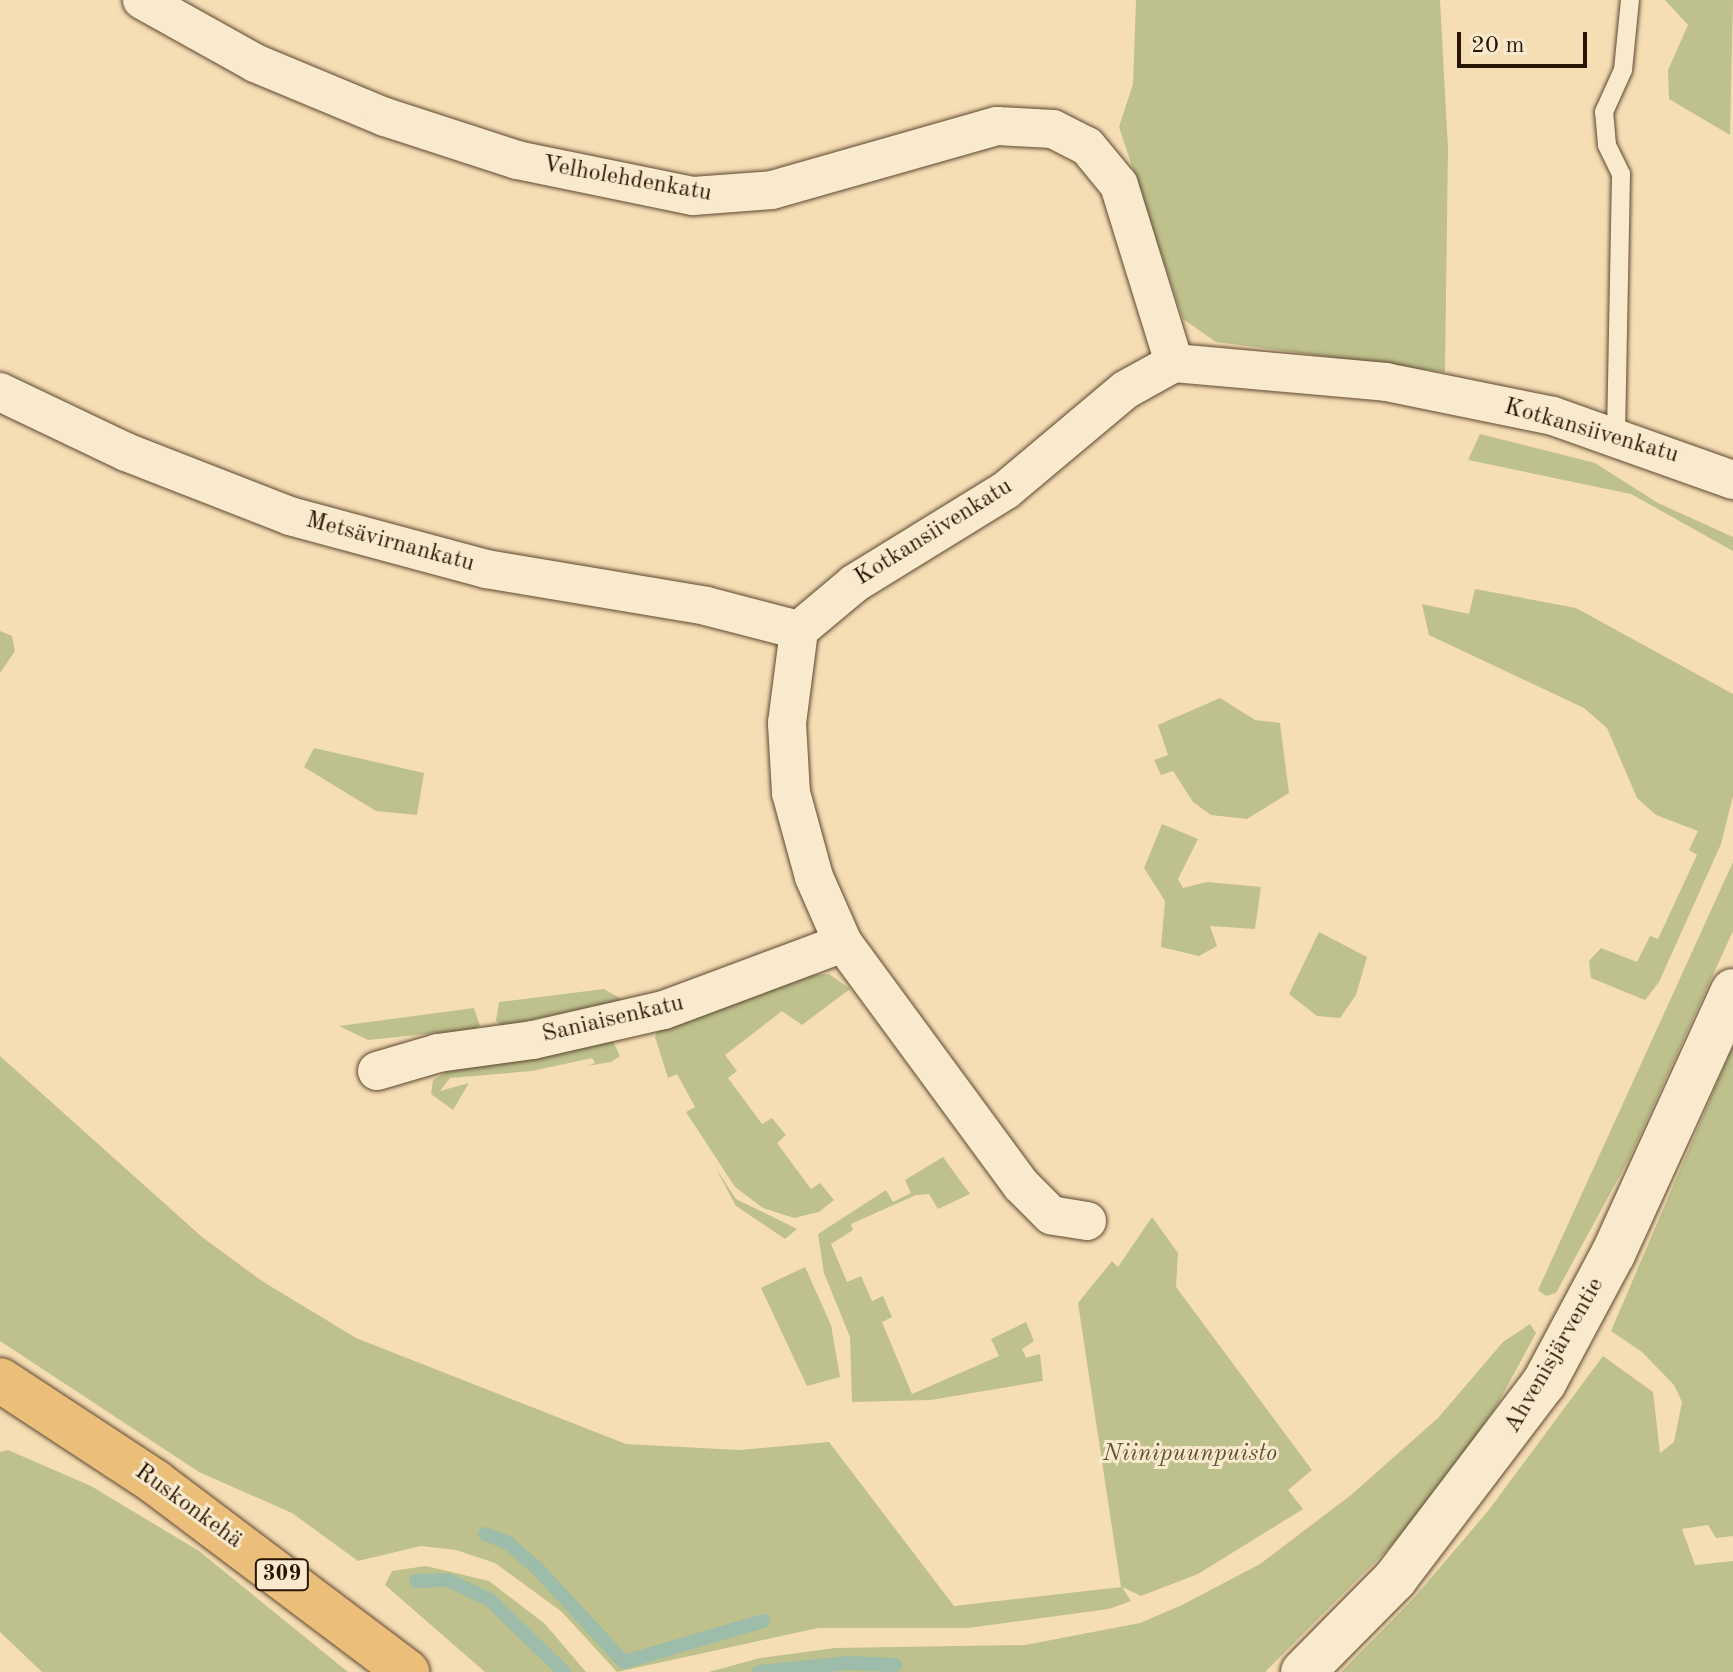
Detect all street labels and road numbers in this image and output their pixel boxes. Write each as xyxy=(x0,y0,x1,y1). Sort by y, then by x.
street label: Velholehdenkatu xyxy=(540,151,714,209)
street label: Kotkansiivenkatu xyxy=(1500,393,1682,471)
street label: Kotkansiivenkatu xyxy=(850,473,1018,593)
street label: Metsävirnankatu xyxy=(303,507,477,579)
street label: Saniaisenkatu xyxy=(539,990,687,1050)
street label: Ahvenisjärventie xyxy=(1499,1273,1611,1439)
street label: Ruskonkehä xyxy=(128,1458,248,1556)
road number: 309 xyxy=(254,1557,310,1593)

